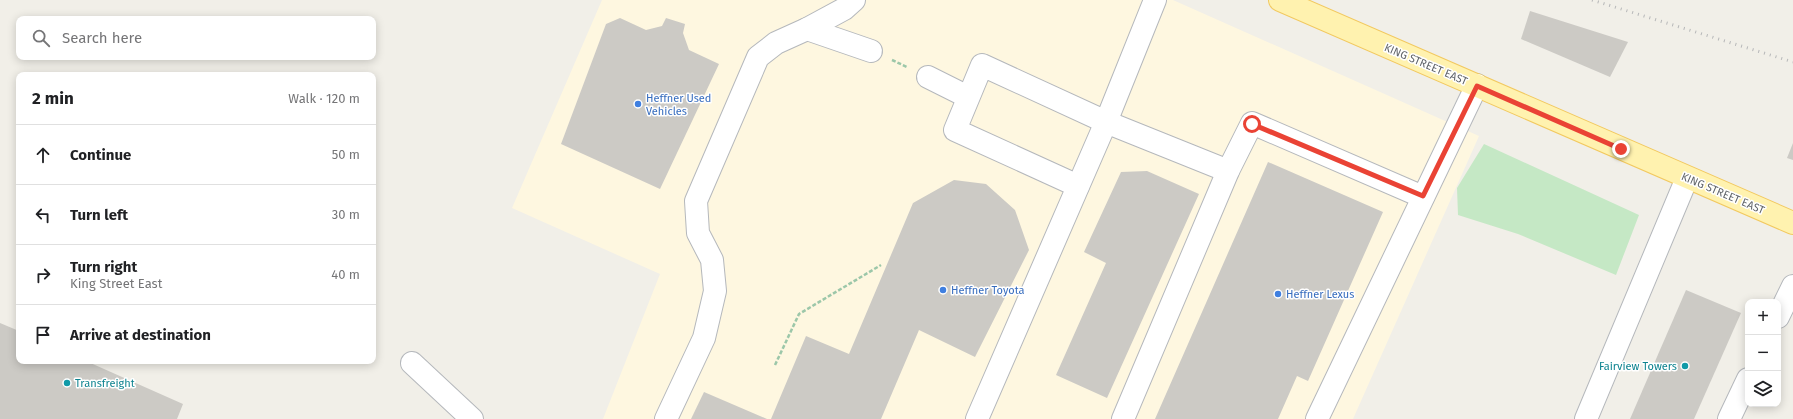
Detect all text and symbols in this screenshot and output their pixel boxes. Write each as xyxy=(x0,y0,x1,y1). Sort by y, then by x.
search box xyxy=(16,16,376,60)
icon: search xyxy=(30,27,52,49)
text: Search here xyxy=(62,29,142,47)
street label: KING STREET EAST xyxy=(1382,41,1470,88)
text: 2 min xyxy=(32,88,74,109)
text: Walk · 120 m xyxy=(288,91,360,106)
place label: Heffner Used Vehicles xyxy=(646,92,711,118)
marker: Heffner Used Vehicles xyxy=(633,99,643,109)
route start xyxy=(1243,115,1261,133)
route end xyxy=(1612,140,1630,158)
icon: ahead xyxy=(32,144,54,166)
text: Continue xyxy=(70,146,131,164)
text: 50 m xyxy=(332,147,360,162)
street label: KING STREET EAST xyxy=(1679,170,1767,217)
icon: left xyxy=(32,204,54,226)
text: Turn left xyxy=(70,206,128,224)
text: 30 m xyxy=(332,207,360,222)
text: Turn right xyxy=(70,258,137,276)
icon: right xyxy=(32,264,54,286)
text: 40 m xyxy=(331,267,360,282)
text: King Street East xyxy=(70,276,162,291)
place label: Heffner Toyota xyxy=(951,284,1025,297)
marker: Heffner Toyota xyxy=(938,285,948,295)
place label: Heffner Lexus xyxy=(1286,288,1354,301)
marker: Heffner Lexus xyxy=(1273,289,1283,299)
map controls xyxy=(1745,299,1781,407)
button: + xyxy=(1745,299,1781,335)
icon: arrive xyxy=(32,324,54,346)
text: Arrive at destination xyxy=(70,326,211,344)
button: − xyxy=(1745,335,1781,371)
place label: Fairview Towers xyxy=(1599,360,1677,373)
marker: Fairview Towers xyxy=(1680,361,1690,371)
button: layers xyxy=(1745,371,1781,407)
place label: Transfreight xyxy=(75,377,135,390)
marker: Transfreight xyxy=(62,378,72,388)

